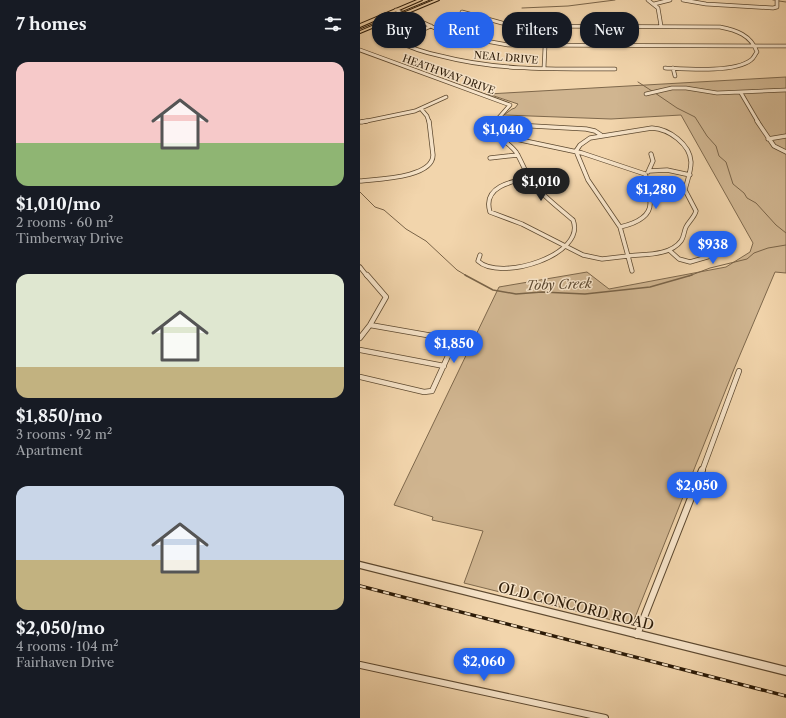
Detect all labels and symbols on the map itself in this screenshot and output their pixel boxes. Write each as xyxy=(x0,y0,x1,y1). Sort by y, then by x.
street label: NEAL DRIVE xyxy=(473,48,539,67)
street label: HEATHWAY DRIVE xyxy=(401,52,497,97)
pin: $1,040 xyxy=(470,116,536,150)
pin: $1,010 xyxy=(508,168,574,202)
pin: $1,280 xyxy=(623,176,689,210)
pin: $938 xyxy=(689,231,737,265)
water label: Toby Creek xyxy=(526,275,592,293)
pin: $1,850 xyxy=(421,330,487,364)
pin: $2,050 xyxy=(664,472,730,506)
street label: OLD CONCORD ROAD xyxy=(496,578,656,634)
pin: $2,060 xyxy=(451,648,517,682)

